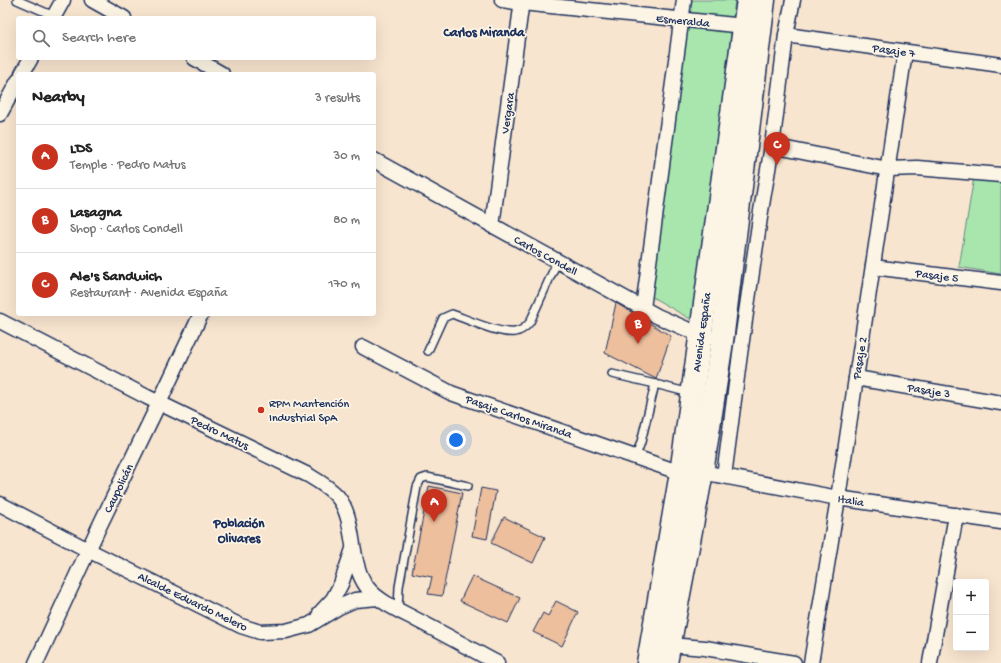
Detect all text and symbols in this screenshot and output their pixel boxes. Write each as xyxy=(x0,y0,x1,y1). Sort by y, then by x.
street label: Esmeralda xyxy=(655,12,711,32)
search box xyxy=(16,16,376,60)
district label: Carlos Miranda xyxy=(442,26,525,41)
icon: search xyxy=(30,27,52,49)
text: Search here xyxy=(62,29,136,47)
street label: Pasaje 7 xyxy=(870,42,917,62)
text: Nearby xyxy=(32,88,85,108)
text: 3 results xyxy=(315,91,360,106)
street label: Vergara xyxy=(499,91,519,136)
pin: C xyxy=(764,132,790,165)
text: LDS xyxy=(70,140,92,158)
text: A xyxy=(41,149,49,164)
text: 30 m xyxy=(334,149,360,164)
text: Temple · Pedro Matus xyxy=(70,158,186,173)
text: Lasagna xyxy=(70,204,122,222)
text: B xyxy=(42,213,48,228)
text: 80 m xyxy=(333,213,360,228)
text: Shop · Carlos Condell xyxy=(70,222,183,237)
street label: Carlos Condell xyxy=(511,234,580,280)
street label: Pasaje 5 xyxy=(913,267,959,287)
text: Ale's Sandwich xyxy=(70,268,162,286)
text: C xyxy=(41,277,49,292)
text: 170 m xyxy=(328,277,360,292)
text: Restaurant · Avenida España xyxy=(70,286,227,301)
street label: Avenida España xyxy=(690,291,716,373)
pin: B xyxy=(625,311,651,344)
street label: Pasaje 2 xyxy=(851,336,871,382)
street label: Pasaje 3 xyxy=(905,382,951,402)
street label: Pasaje Carlos Miranda xyxy=(462,393,574,443)
place label: RPM Mantención Industrial SpA xyxy=(269,398,349,426)
marker: RPM Mantención Industrial SpA xyxy=(256,405,266,415)
street label: Pedro Matus xyxy=(187,413,251,454)
your location xyxy=(446,430,466,450)
street label: Caupolicán xyxy=(102,462,138,516)
pin: A xyxy=(421,489,447,522)
street label: Italia xyxy=(837,493,865,511)
district label: Población Olivares xyxy=(212,517,265,547)
street label: Alcalde Eduardo Melero xyxy=(135,570,249,635)
map controls xyxy=(953,579,989,651)
button: + xyxy=(953,579,989,615)
button: − xyxy=(953,615,989,651)

